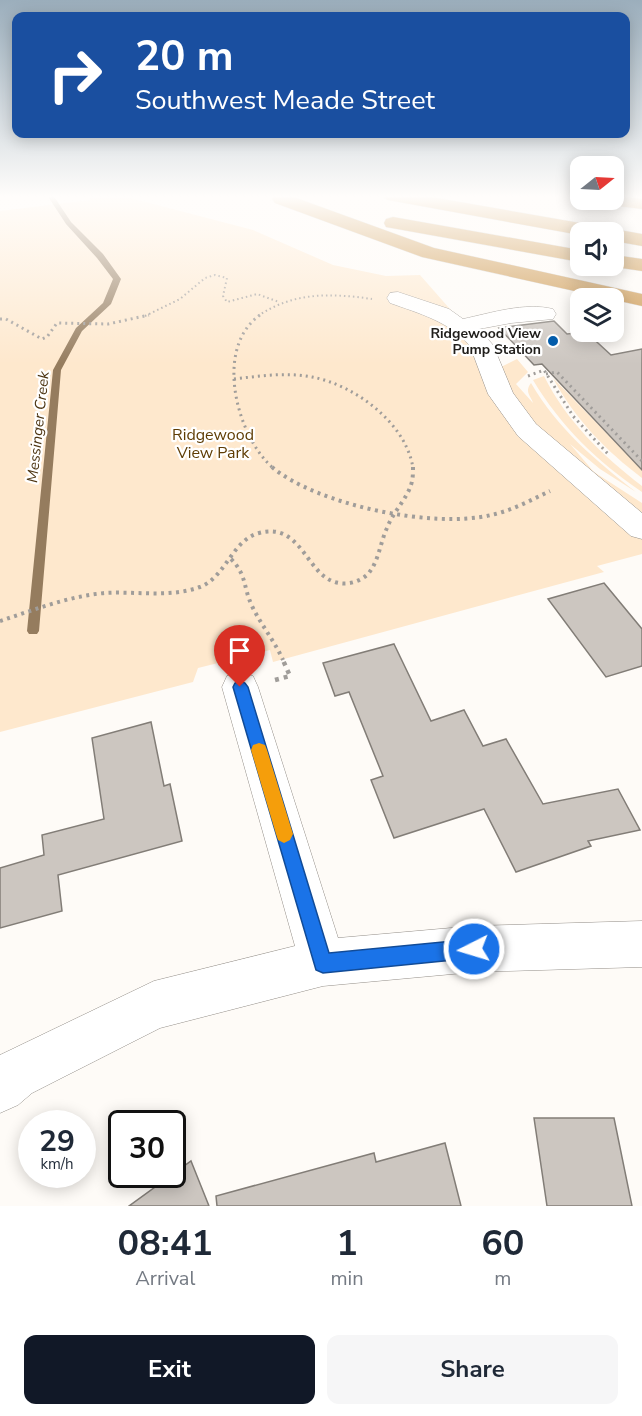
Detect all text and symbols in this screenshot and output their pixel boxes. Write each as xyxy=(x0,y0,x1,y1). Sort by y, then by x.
text: 20 m xyxy=(135,28,234,85)
icon: right xyxy=(36,36,114,114)
text: Southwest Meade Street xyxy=(135,82,435,119)
north arrow xyxy=(570,156,624,210)
map controls xyxy=(570,156,624,342)
button: sound xyxy=(570,222,624,276)
button: layers xyxy=(570,288,624,342)
place label: Ridgewood View Pump Station xyxy=(430,324,541,359)
marker: Ridgewood View Pump Station xyxy=(546,334,560,348)
water label: Messinger Creek xyxy=(22,370,54,484)
park label: Ridgewood View Park xyxy=(172,424,254,464)
pin xyxy=(214,625,265,687)
icon: arrive xyxy=(223,634,256,667)
position arrow xyxy=(442,917,506,981)
speed limit sign: 30 xyxy=(108,1110,186,1188)
text: 29 xyxy=(39,1121,75,1162)
text: km/h xyxy=(40,1154,74,1174)
text: 08:41 xyxy=(118,1219,213,1268)
text: 1 xyxy=(336,1219,358,1268)
text: 60 xyxy=(481,1219,524,1268)
text: Arrival xyxy=(135,1265,195,1292)
text: min xyxy=(330,1265,364,1292)
text: m xyxy=(494,1265,511,1292)
button: Exit xyxy=(24,1335,315,1404)
button: Share xyxy=(327,1335,618,1404)

